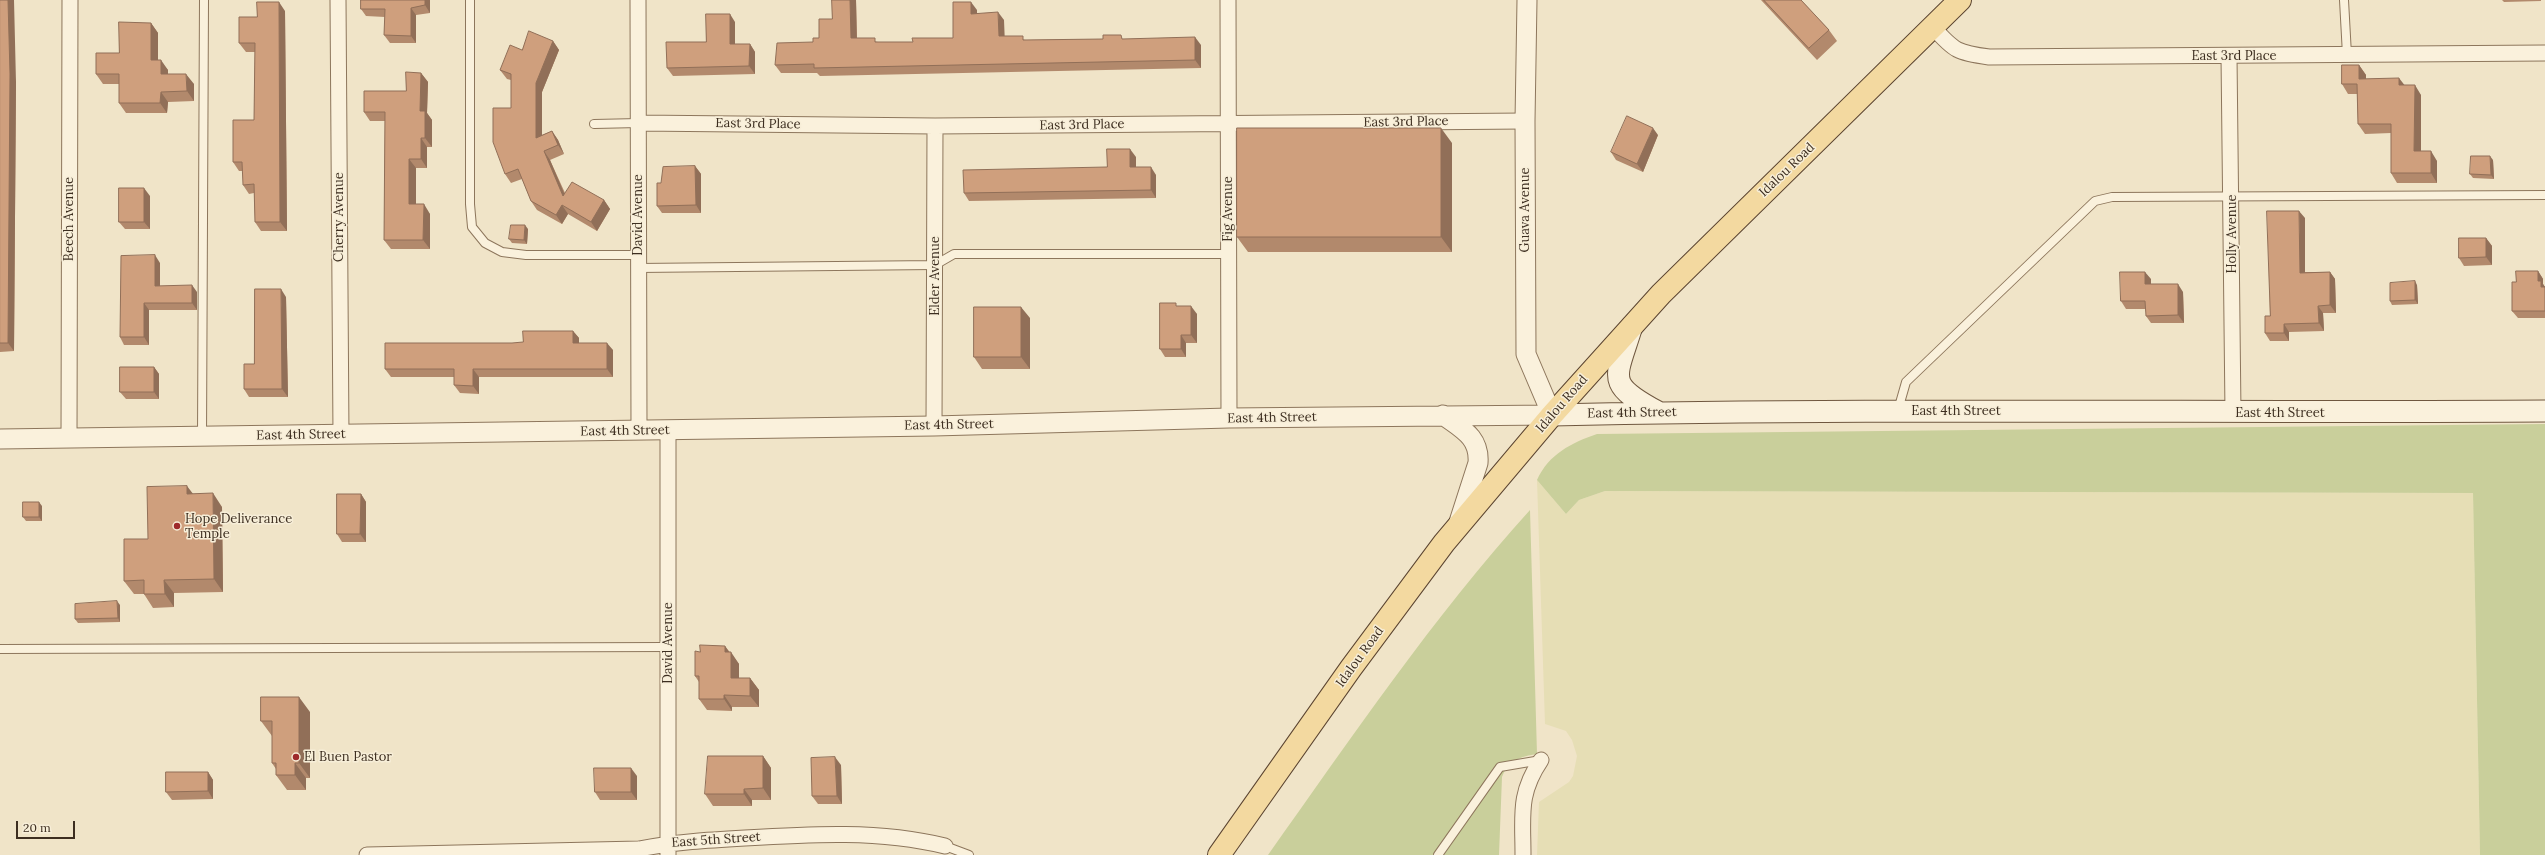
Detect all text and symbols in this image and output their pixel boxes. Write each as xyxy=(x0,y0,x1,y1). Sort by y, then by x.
street label: East 3rd Place xyxy=(2191,48,2277,64)
street label: East 3rd Place xyxy=(1363,113,1449,131)
street label: East 3rd Place xyxy=(715,115,801,133)
street label: East 3rd Place xyxy=(1039,116,1125,134)
street label: Idalou Road xyxy=(1756,140,1818,200)
street label: Guava Avenue xyxy=(1517,168,1533,252)
street label: Cherry Avenue xyxy=(331,172,347,262)
street label: David Avenue xyxy=(630,174,646,256)
street label: Fig Avenue xyxy=(1220,176,1236,242)
street label: Beech Avenue xyxy=(61,177,77,261)
street label: Holly Avenue xyxy=(2224,195,2240,273)
street label: Elder Avenue xyxy=(927,236,943,316)
street label: Idalou Road xyxy=(1533,372,1591,436)
street label: East 4th Street xyxy=(1911,403,2001,419)
street label: East 4th Street xyxy=(1587,404,1677,422)
street label: East 4th Street xyxy=(2235,405,2325,421)
street label: East 4th Street xyxy=(1227,409,1317,427)
street label: East 4th Street xyxy=(904,416,994,434)
street label: East 4th Street xyxy=(580,422,670,440)
street label: East 4th Street xyxy=(256,426,346,444)
place label: Hope Deliverance Temple xyxy=(185,511,292,542)
marker: Hope Deliverance Temple xyxy=(172,521,182,531)
street label: David Avenue xyxy=(660,602,676,684)
street label: Idalou Road xyxy=(1333,624,1387,690)
place label: El Buen Pastor xyxy=(304,749,392,765)
marker: El Buen Pastor xyxy=(291,752,301,762)
scale bar xyxy=(18,813,77,839)
text: 20 m xyxy=(23,820,51,835)
street label: East 5th Street xyxy=(671,829,761,851)

